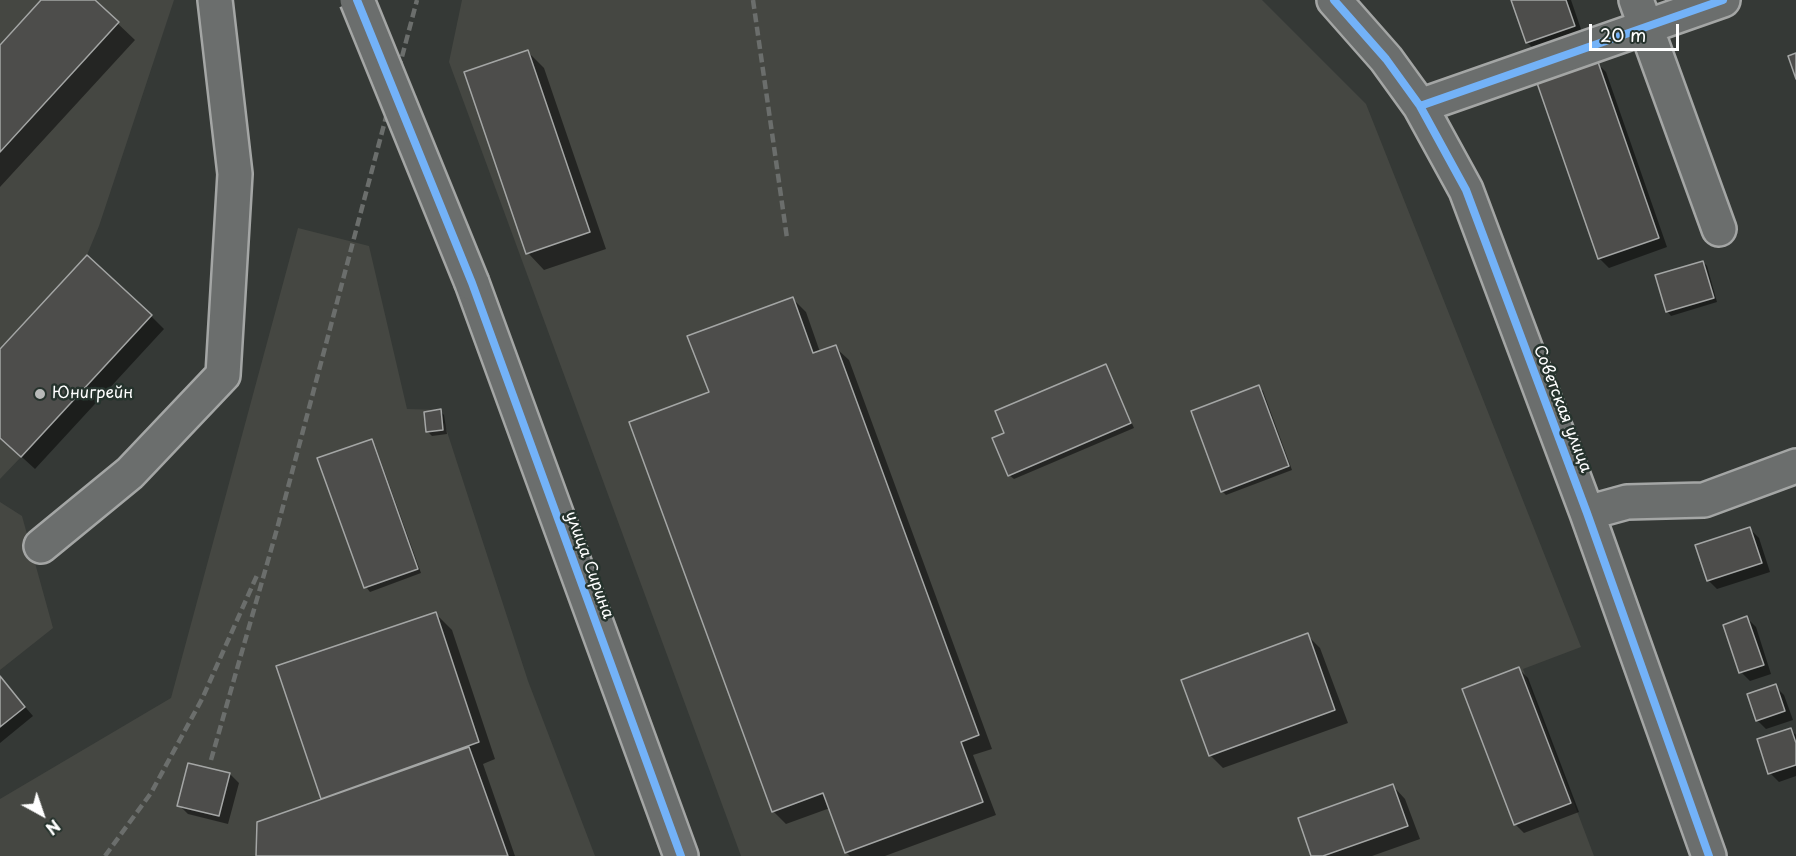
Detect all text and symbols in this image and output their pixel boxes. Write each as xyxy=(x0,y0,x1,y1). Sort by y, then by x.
scale bar xyxy=(1592,12,1682,50)
text: 20 m xyxy=(1600,21,1646,48)
street label: Советская улица xyxy=(1529,342,1595,476)
place label: Юнигрейн xyxy=(52,384,133,404)
marker: Юнигрейн xyxy=(33,387,47,401)
street label: улица Сирина xyxy=(561,509,617,621)
north arrow xyxy=(12,784,72,844)
text: N xyxy=(41,815,66,841)

